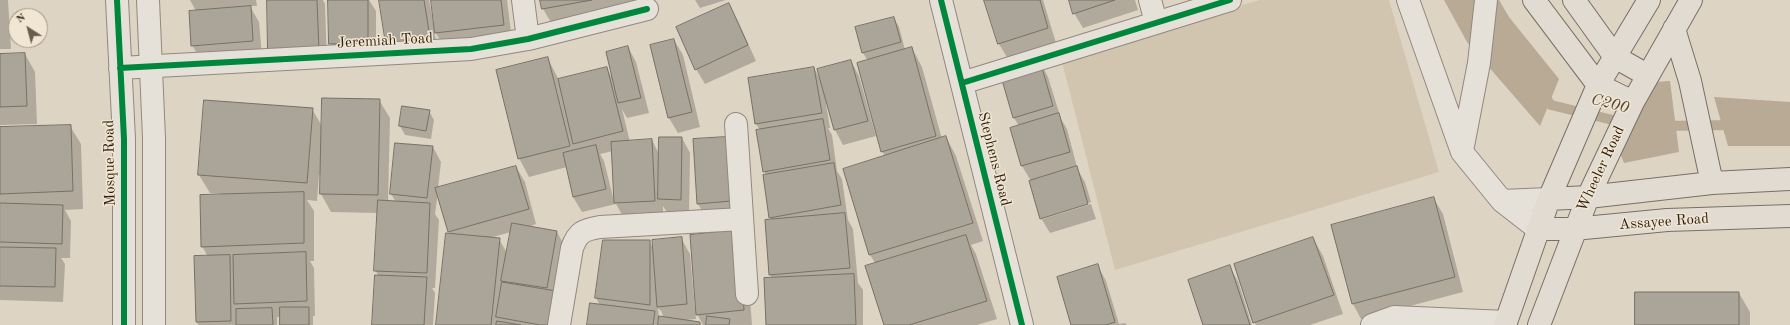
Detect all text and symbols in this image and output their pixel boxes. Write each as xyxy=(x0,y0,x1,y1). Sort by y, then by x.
north arrow xyxy=(8,8,48,48)
text: N xyxy=(15,12,28,26)
street label: Jeremiah Toad xyxy=(337,29,433,53)
water label: C200 xyxy=(1589,90,1631,118)
street label: Stephens Road xyxy=(974,110,1014,208)
street label: Mosque Road xyxy=(100,120,120,206)
street label: Wheeler Road xyxy=(1573,123,1629,215)
street label: Assayee Road xyxy=(1618,210,1710,234)

